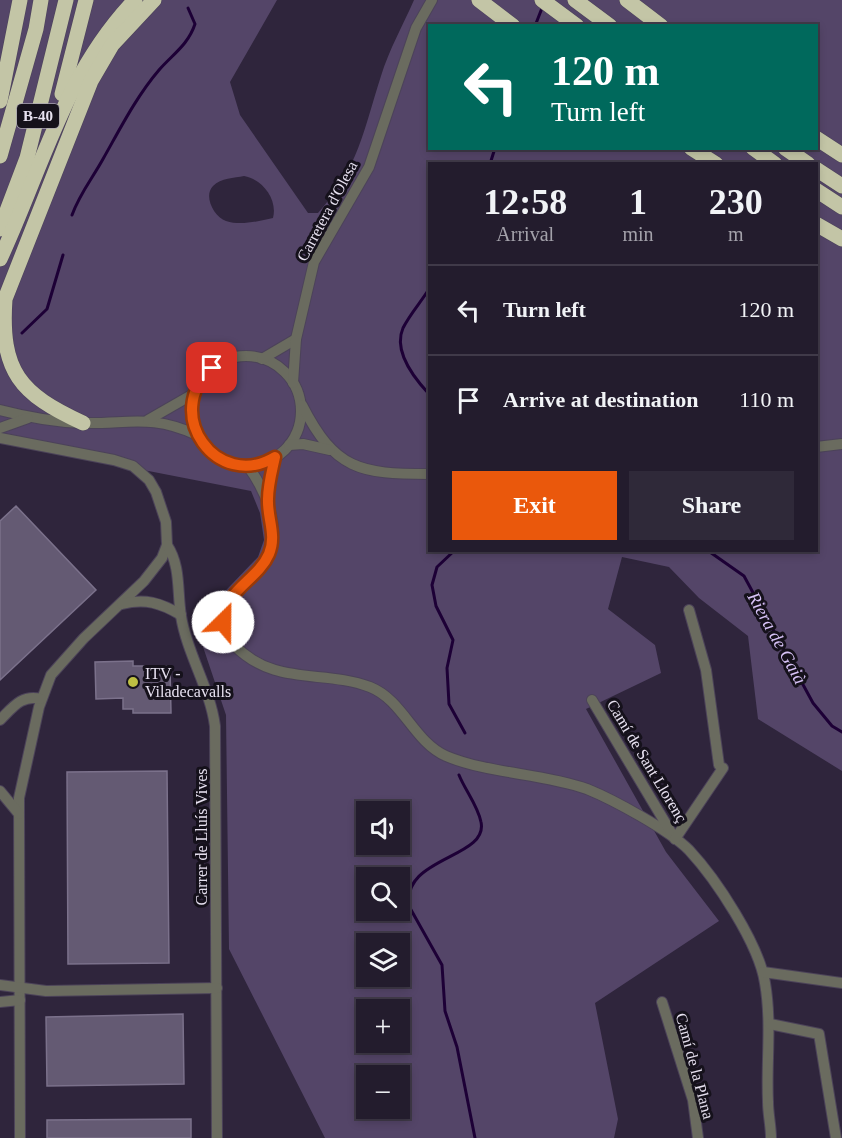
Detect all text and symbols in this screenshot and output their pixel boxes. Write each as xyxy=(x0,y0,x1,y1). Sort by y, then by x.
icon: left xyxy=(452,48,530,126)
text: 120 m xyxy=(551,48,660,94)
text: Turn left xyxy=(551,97,645,127)
road number: B-40 xyxy=(17,104,59,128)
street label: Carretera d'Olesa xyxy=(293,158,361,264)
text: 12:58 xyxy=(483,182,567,222)
text: 1 xyxy=(629,182,647,222)
text: 230 xyxy=(709,182,763,222)
text: Arrival xyxy=(496,223,554,245)
text: min xyxy=(622,223,654,245)
text: m xyxy=(728,223,744,245)
icon: left xyxy=(452,294,485,327)
text: Turn left xyxy=(503,297,586,322)
text: 120 m xyxy=(738,297,794,322)
pin xyxy=(186,342,237,393)
icon: arrive xyxy=(195,351,228,384)
icon: arrive xyxy=(452,384,485,417)
text: Arrive at destination xyxy=(503,387,699,412)
text: 110 m xyxy=(739,387,794,412)
button: Exit xyxy=(452,471,617,540)
button: Share xyxy=(629,471,794,540)
water label: Riera de Gaià xyxy=(743,588,810,687)
position arrow xyxy=(191,590,255,654)
place label: ITV - Viladecavalls xyxy=(145,665,231,700)
marker: ITV - Viladecavalls xyxy=(126,675,140,689)
street label: Camí de Sant Llorenç xyxy=(603,697,690,826)
street label: Carrer de Lluís Vives xyxy=(193,769,210,905)
map controls xyxy=(356,801,410,1119)
button: sound xyxy=(356,801,410,855)
button: search xyxy=(356,867,410,921)
button: layers xyxy=(356,933,410,987)
button: + xyxy=(356,999,410,1053)
street label: Camí de la Plana xyxy=(673,1011,717,1121)
button: − xyxy=(356,1065,410,1119)

